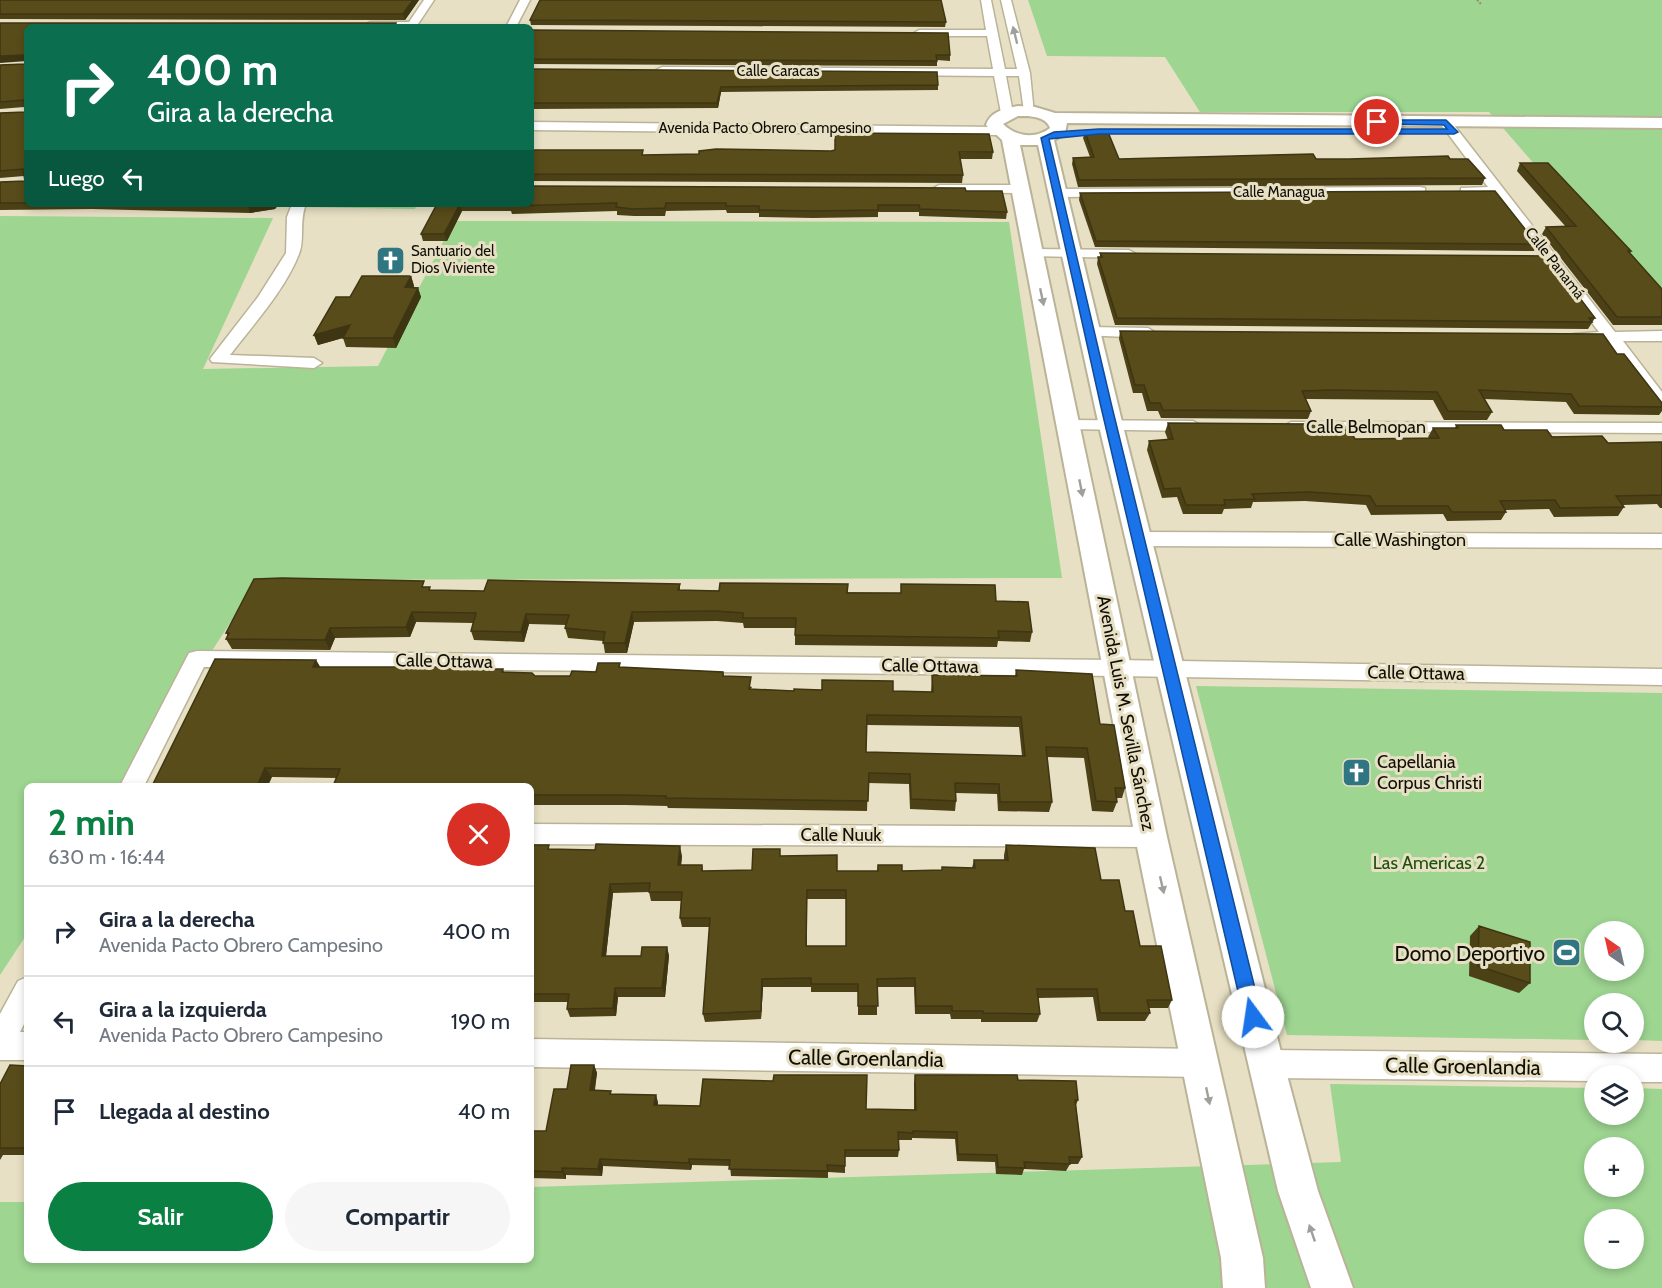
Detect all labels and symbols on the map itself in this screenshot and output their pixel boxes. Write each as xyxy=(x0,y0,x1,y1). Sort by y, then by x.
one-way arrow xyxy=(1009,26,1019,44)
street label: Calle Caracas xyxy=(737,62,820,80)
pin xyxy=(1351,96,1402,147)
street label: Avenida Pacto Obrero Campesino xyxy=(659,119,871,137)
street label: Calle Managua xyxy=(1233,183,1326,201)
street label: Calle Panamá xyxy=(1521,224,1589,303)
place label: Santuario del Dios Viviente xyxy=(411,242,495,277)
church icon: Santuario del Dios Viviente xyxy=(374,244,406,276)
one-way arrow xyxy=(1038,287,1048,306)
street label: Calle Belmopan xyxy=(1306,416,1426,438)
one-way arrow xyxy=(1077,479,1086,498)
street label: Calle Washington xyxy=(1334,529,1466,551)
street label: Avenida Luis M. Sevilla Sánchez xyxy=(1092,593,1160,833)
street label: Calle Ottawa xyxy=(395,649,493,673)
street label: Calle Ottawa xyxy=(881,654,979,678)
street label: Calle Ottawa xyxy=(1367,661,1465,685)
place label: Capellania Corpus Christi xyxy=(1377,751,1482,794)
church icon: Capellania Corpus Christi xyxy=(1340,756,1372,788)
street label: Calle Nuuk xyxy=(801,824,882,846)
park label: Las Americas 2 xyxy=(1373,852,1485,874)
one-way arrow xyxy=(1157,876,1167,894)
north arrow xyxy=(1584,921,1644,981)
sports icon: Domo Deportivo xyxy=(1550,937,1582,969)
place label: Domo Deportivo xyxy=(1395,941,1545,966)
position arrow xyxy=(1221,985,1285,1049)
street label: Calle Groenlandia xyxy=(788,1044,944,1072)
street label: Calle Groenlandia xyxy=(1385,1052,1541,1080)
one-way arrow xyxy=(1204,1086,1214,1105)
one-way arrow xyxy=(1307,1224,1317,1242)

